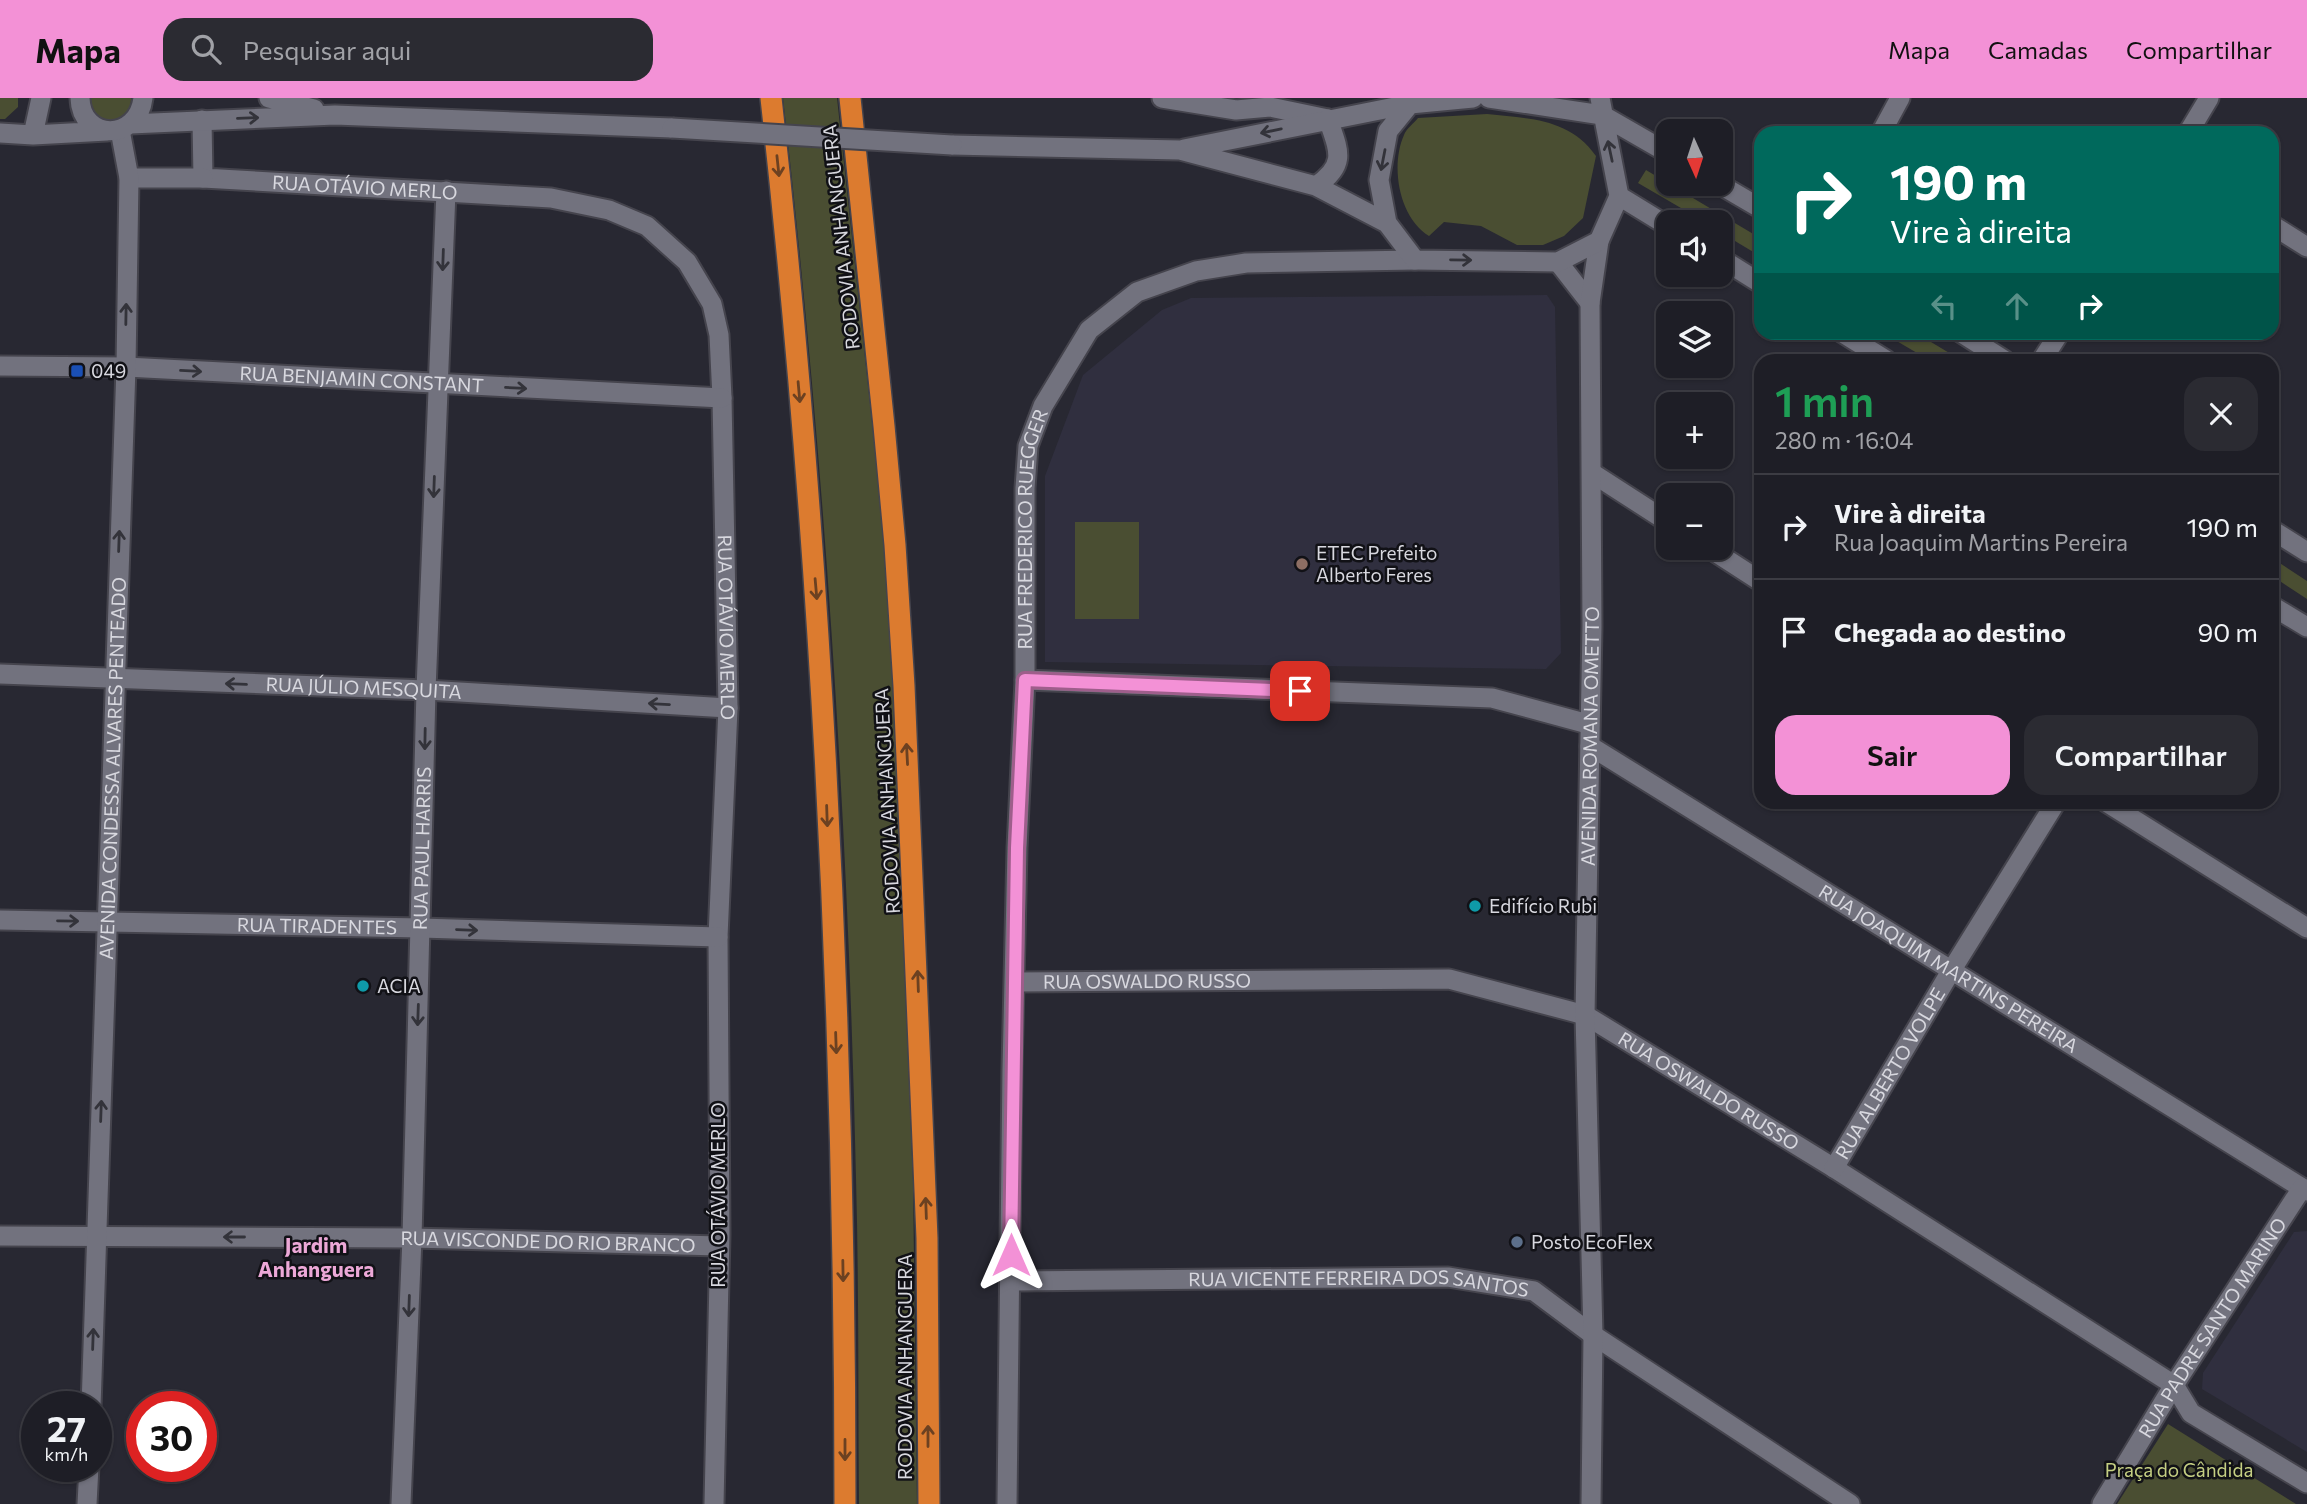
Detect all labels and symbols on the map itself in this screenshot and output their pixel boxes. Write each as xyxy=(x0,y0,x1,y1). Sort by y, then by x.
one-way arrow xyxy=(236,112,259,125)
north arrow xyxy=(1656,119,1732,196)
street label: RODOVIA ANHANGUERA xyxy=(817,123,864,351)
one-way arrow xyxy=(1260,124,1283,138)
one-way arrow xyxy=(1602,140,1616,163)
one-way arrow xyxy=(1376,148,1389,171)
one-way arrow xyxy=(772,154,785,177)
street label: RUA OTÁVIO MERLO xyxy=(272,170,458,204)
one-way arrow xyxy=(436,248,449,271)
one-way arrow xyxy=(1449,254,1472,267)
one-way arrow xyxy=(120,303,133,326)
place label: 049 xyxy=(91,359,126,382)
street label: RUA BENJAMIN CONSTANT xyxy=(239,361,484,397)
marker: 049 xyxy=(69,363,85,379)
one-way arrow xyxy=(179,364,202,377)
one-way arrow xyxy=(504,381,527,394)
one-way arrow xyxy=(793,381,806,403)
street label: RUA FREDERICO RUEGGER xyxy=(1013,405,1052,649)
one-way arrow xyxy=(427,475,440,498)
one-way arrow xyxy=(113,530,126,553)
street label: RUA OTÁVIO MERLO xyxy=(714,534,740,721)
place label: ETEC Prefeito Alberto Feres xyxy=(1316,541,1437,586)
marker: ETEC Prefeito Alberto Feres xyxy=(1294,556,1310,572)
street label: AVENIDA CONDESSA ALVARES PENTEADO xyxy=(94,577,130,960)
one-way arrow xyxy=(810,577,823,600)
street label: AVENIDA ROMANA OMETTO xyxy=(1576,606,1603,866)
pin xyxy=(1270,661,1330,721)
street label: RUA JÚLIO MESQUITA xyxy=(265,672,462,703)
one-way arrow xyxy=(225,677,248,690)
street label: RODOVIA ANHANGUERA xyxy=(869,687,904,915)
one-way arrow xyxy=(649,697,671,710)
one-way arrow xyxy=(418,727,432,750)
one-way arrow xyxy=(901,742,914,765)
street label: RUA PAUL HARRIS xyxy=(408,766,435,930)
one-way arrow xyxy=(821,804,834,827)
street label: RUA JOAQUIM MARTINS PEREIRA xyxy=(1815,879,2083,1057)
place label: Edifício Rubi xyxy=(1489,894,1597,917)
marker: Edifício Rubi xyxy=(1467,898,1483,914)
street label: RUA TIRADENTES xyxy=(237,913,397,939)
one-way arrow xyxy=(56,914,79,928)
one-way arrow xyxy=(455,923,478,936)
street label: RUA OSWALDO RUSSO xyxy=(1043,968,1251,993)
one-way arrow xyxy=(911,970,924,993)
place label: ACIA xyxy=(377,974,421,997)
marker: ACIA xyxy=(355,978,371,994)
street label: RUA ALBERTO VOLPE xyxy=(1830,983,1950,1163)
one-way arrow xyxy=(412,1003,425,1026)
street label: RUA OSWALDO RUSSO xyxy=(1614,1026,1804,1155)
one-way arrow xyxy=(830,1032,843,1055)
one-way arrow xyxy=(94,1100,107,1123)
street label: RUA OTÁVIO MERLO xyxy=(706,1102,729,1288)
one-way arrow xyxy=(919,1197,933,1220)
street label: RUA PADRE SANTO MARINO xyxy=(2133,1213,2291,1442)
position arrow xyxy=(974,1218,1048,1292)
street label: RUA VISCONDE DO RIO BRANCO xyxy=(400,1226,696,1256)
one-way arrow xyxy=(223,1230,246,1244)
place label: Posto EcoFlex xyxy=(1531,1230,1653,1253)
district label: Jardim Anhanguera xyxy=(258,1232,374,1281)
marker: Posto EcoFlex xyxy=(1509,1234,1525,1250)
street label: RODOVIA ANHANGUERA xyxy=(893,1254,916,1480)
one-way arrow xyxy=(836,1259,850,1282)
street label: RUA VICENTE FERREIRA DOS SANTOS xyxy=(1188,1265,1531,1301)
one-way arrow xyxy=(403,1294,416,1317)
one-way arrow xyxy=(86,1328,100,1351)
speed limit sign: 30 xyxy=(126,1391,217,1482)
one-way arrow xyxy=(921,1425,935,1448)
one-way arrow xyxy=(838,1438,852,1461)
park label: Praça do Cândida xyxy=(2105,1458,2253,1481)

